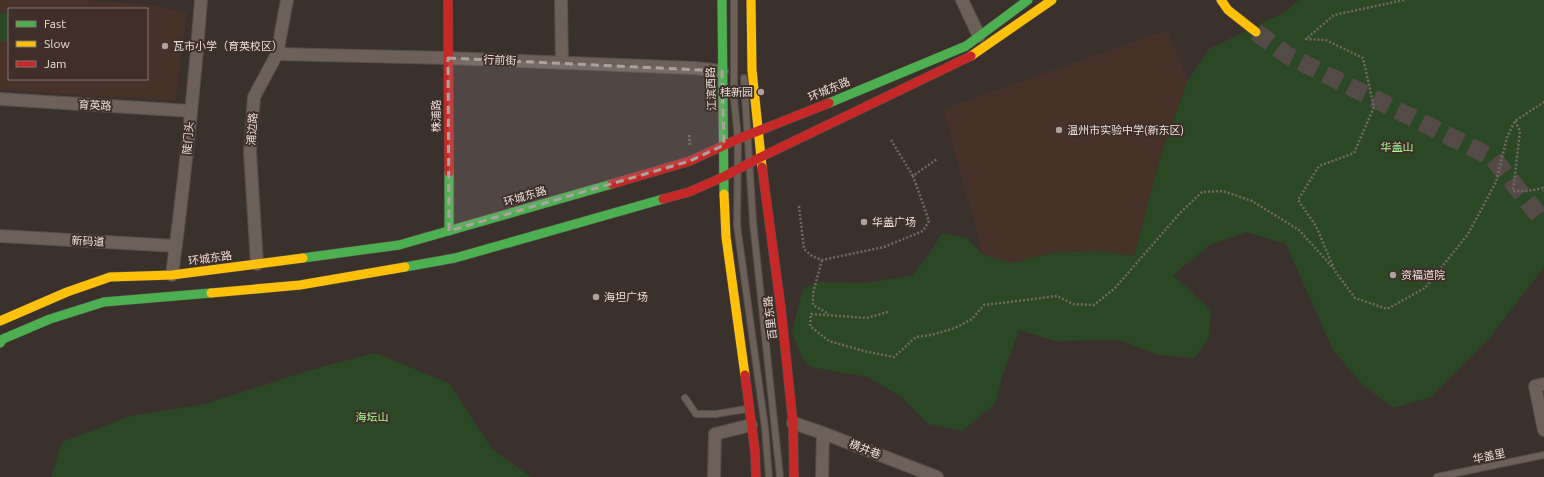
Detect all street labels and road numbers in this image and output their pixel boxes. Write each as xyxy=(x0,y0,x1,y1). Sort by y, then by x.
street label: 行前街 xyxy=(483,53,517,67)
street label: 江滨西路 xyxy=(704,67,718,111)
street label: 环城东路 xyxy=(806,75,852,103)
street label: 育英路 xyxy=(78,98,112,112)
street label: 株浦路 xyxy=(430,100,442,133)
street label: 浦边路 xyxy=(245,112,259,146)
street label: 陡门头 xyxy=(181,121,195,155)
street label: 环城东路 xyxy=(502,184,548,208)
street label: 新码道 xyxy=(71,234,105,248)
street label: 环城东路 xyxy=(187,249,233,267)
street label: 百里东路 xyxy=(761,295,779,341)
street label: 横井巷 xyxy=(847,437,883,461)
street label: 华盖里 xyxy=(1472,447,1506,465)

